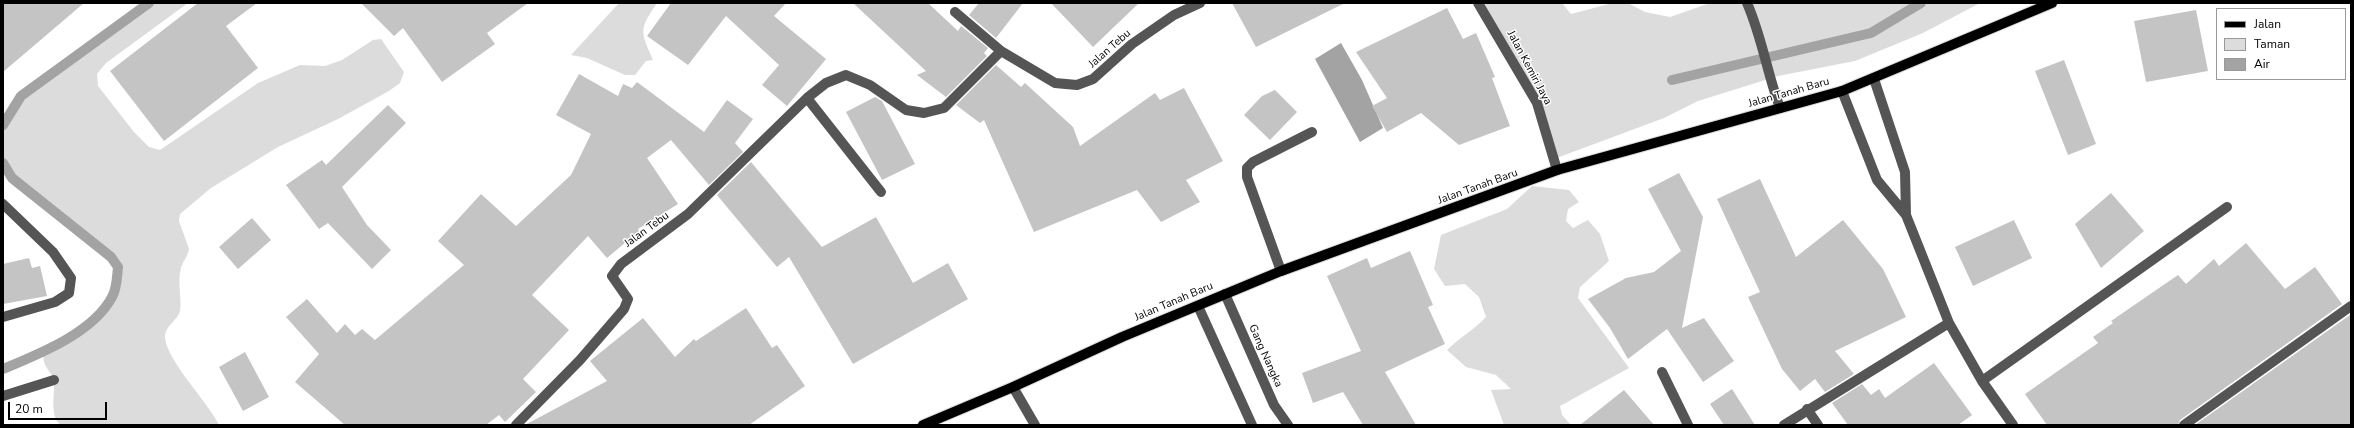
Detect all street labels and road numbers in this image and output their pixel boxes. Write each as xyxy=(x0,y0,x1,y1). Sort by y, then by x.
street label: Jalan Tebu xyxy=(1086,27,1134,71)
street label: Jalan Kemiri Jaya xyxy=(1504,29,1554,107)
street label: Jalan Tanah Baru xyxy=(1747,75,1831,111)
street label: Jalan Tanah Baru xyxy=(1436,166,1520,208)
street label: Jalan Tebu xyxy=(622,209,672,251)
street label: Jalan Tanah Baru xyxy=(1133,280,1215,324)
street label: Gang Nangka xyxy=(1245,323,1285,389)

